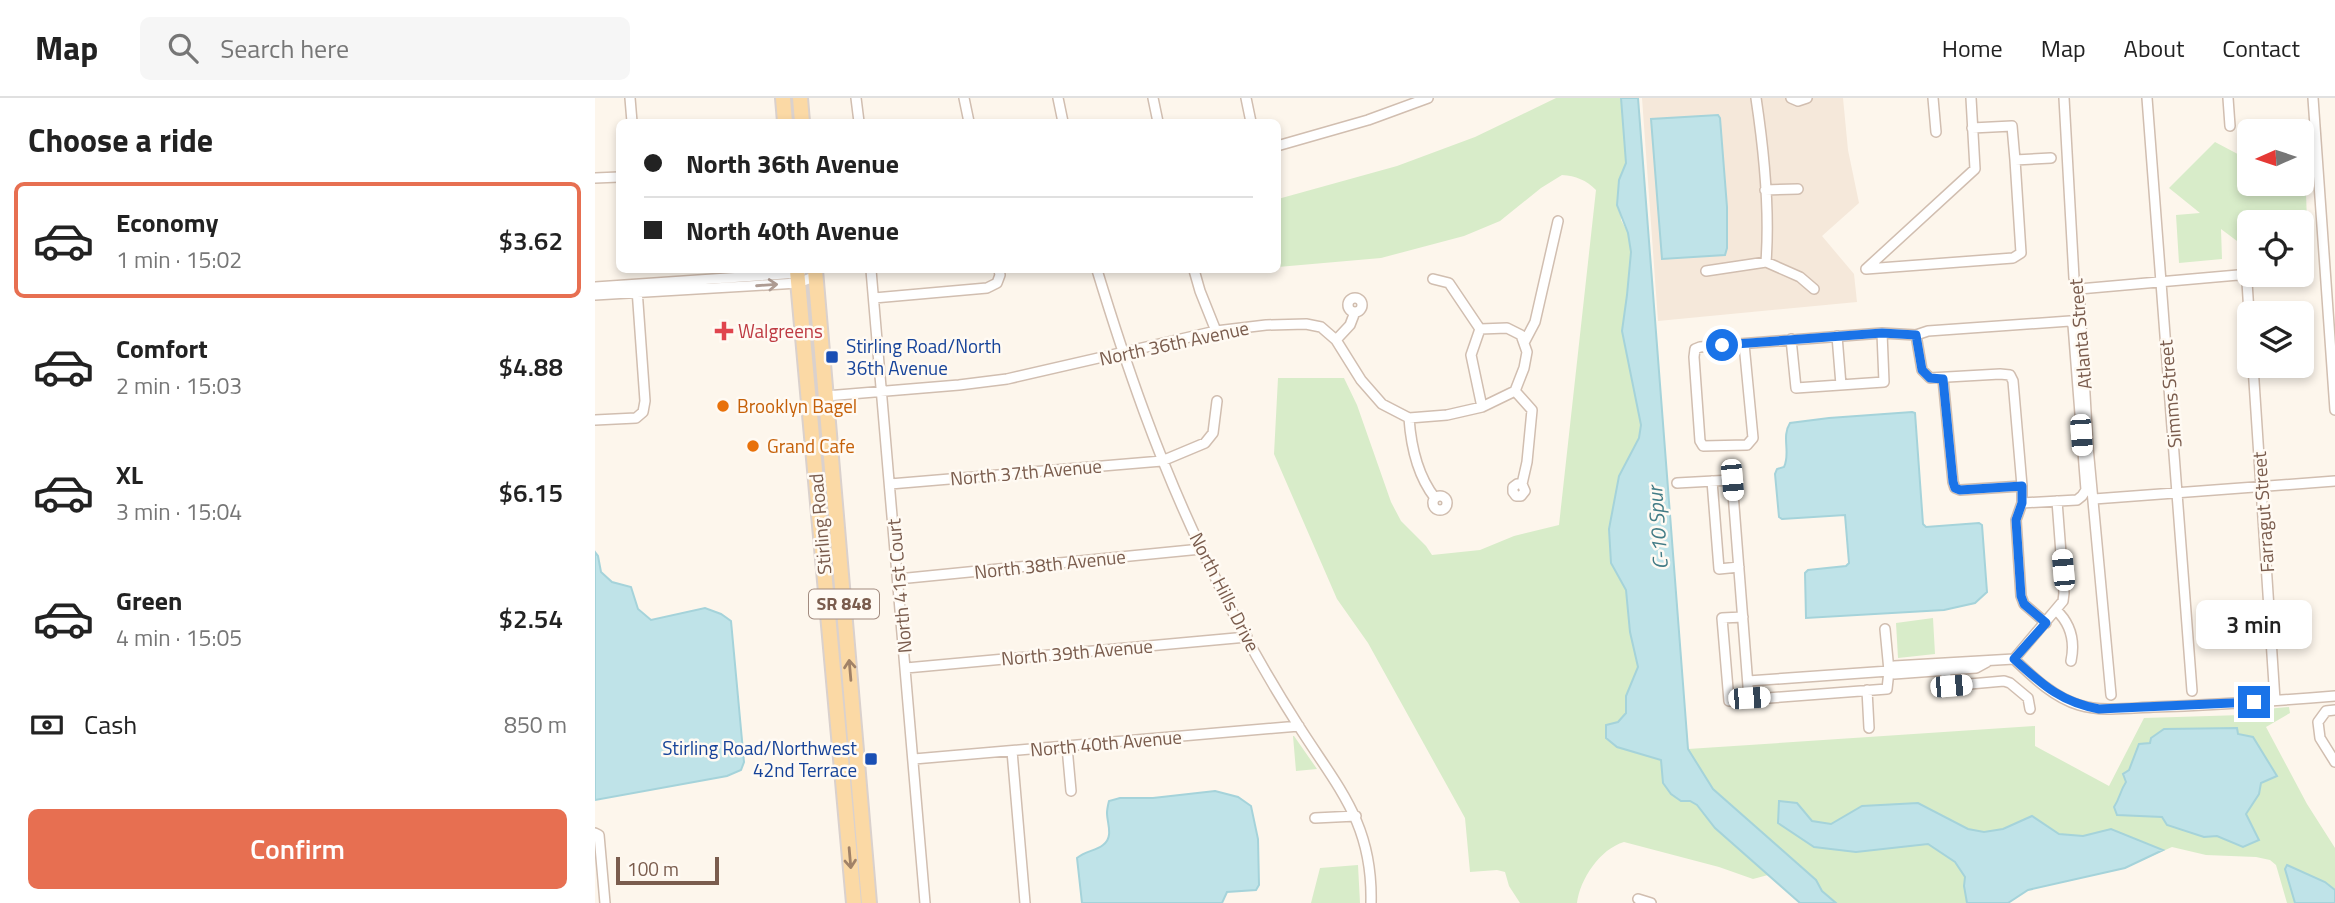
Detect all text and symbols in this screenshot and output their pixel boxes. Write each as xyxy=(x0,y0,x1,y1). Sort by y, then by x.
search box xyxy=(140,17,630,80)
text: Map xyxy=(35,23,98,73)
icon: search xyxy=(164,29,202,67)
text: Search here xyxy=(220,29,349,68)
text: Home xyxy=(1942,30,2003,66)
text: Map xyxy=(2041,30,2086,66)
text: About xyxy=(2124,30,2184,66)
text: Contact xyxy=(2222,30,2300,66)
text: Choose a ride xyxy=(28,116,213,164)
north arrow xyxy=(2237,119,2313,196)
map controls xyxy=(2237,119,2314,378)
text: North 36th Avenue xyxy=(686,144,899,183)
text: Economy xyxy=(116,203,218,242)
icon: car xyxy=(32,209,95,272)
button: locate xyxy=(2237,210,2314,287)
text: North 40th Avenue xyxy=(686,211,899,250)
text: $3.62 xyxy=(499,221,563,260)
text: 1 min · 15:02 xyxy=(116,242,242,277)
street label: Atlanta Street xyxy=(2060,277,2099,391)
one-way arrow xyxy=(756,279,779,292)
button: layers xyxy=(2237,301,2314,378)
street label: North 36th Avenue xyxy=(1096,313,1251,373)
place label: Walgreens xyxy=(738,316,823,345)
marker: Walgreens xyxy=(716,323,732,339)
text: Comfort xyxy=(116,329,208,368)
route start xyxy=(1706,329,1738,361)
place label: Stirling Road/North 36th Avenue xyxy=(846,331,1001,382)
icon: car xyxy=(32,335,95,398)
street label: Simms Street xyxy=(2150,339,2189,449)
text: $4.88 xyxy=(499,347,563,386)
marker: Stirling Road/North 36th Avenue xyxy=(824,349,840,365)
text: 2 min · 15:03 xyxy=(116,368,242,403)
place label: Brooklyn Bagel xyxy=(737,391,857,420)
marker: Brooklyn Bagel xyxy=(715,398,731,414)
car xyxy=(2070,413,2093,457)
place label: Grand Cafe xyxy=(767,431,855,460)
marker: Grand Cafe xyxy=(745,438,761,454)
street label: North 37th Avenue xyxy=(949,450,1103,493)
street label: Farragut Street xyxy=(2244,450,2281,574)
text: XL xyxy=(116,455,143,494)
car xyxy=(1720,458,1745,502)
icon: car xyxy=(32,461,95,524)
street label: Stirling Road xyxy=(801,472,838,576)
text: $6.15 xyxy=(499,473,563,512)
water label: C-10 Spur xyxy=(1638,483,1676,571)
text: 3 min · 15:04 xyxy=(116,494,242,529)
street label: North 41st Court xyxy=(878,517,919,654)
street label: North Hills Drive xyxy=(1183,527,1268,657)
street label: North 38th Avenue xyxy=(973,541,1127,586)
car xyxy=(2051,548,2076,592)
text: Green xyxy=(116,581,182,620)
icon: car xyxy=(32,587,95,650)
road number: SR 848 xyxy=(809,590,879,618)
text: $2.54 xyxy=(499,599,563,638)
callout: 3 min xyxy=(2196,601,2312,650)
text: 3 min xyxy=(2226,607,2282,642)
text: 4 min · 15:05 xyxy=(116,620,242,655)
street label: North 39th Avenue xyxy=(1000,630,1154,673)
one-way arrow xyxy=(843,659,856,682)
car xyxy=(1930,674,1973,698)
car xyxy=(1728,686,1771,710)
route end xyxy=(2238,686,2270,718)
text: Cash xyxy=(84,705,137,744)
icon: cash xyxy=(28,706,66,744)
text: 850 m xyxy=(504,707,567,742)
street label: North 40th Avenue xyxy=(1029,721,1183,764)
place label: Stirling Road/Northwest 42nd Terrace xyxy=(662,733,857,784)
marker: Stirling Road/Northwest 42nd Terrace xyxy=(863,751,879,767)
button: Confirm xyxy=(28,809,567,889)
one-way arrow xyxy=(843,846,856,869)
scale bar xyxy=(616,854,719,886)
text: 100 m xyxy=(627,854,679,883)

